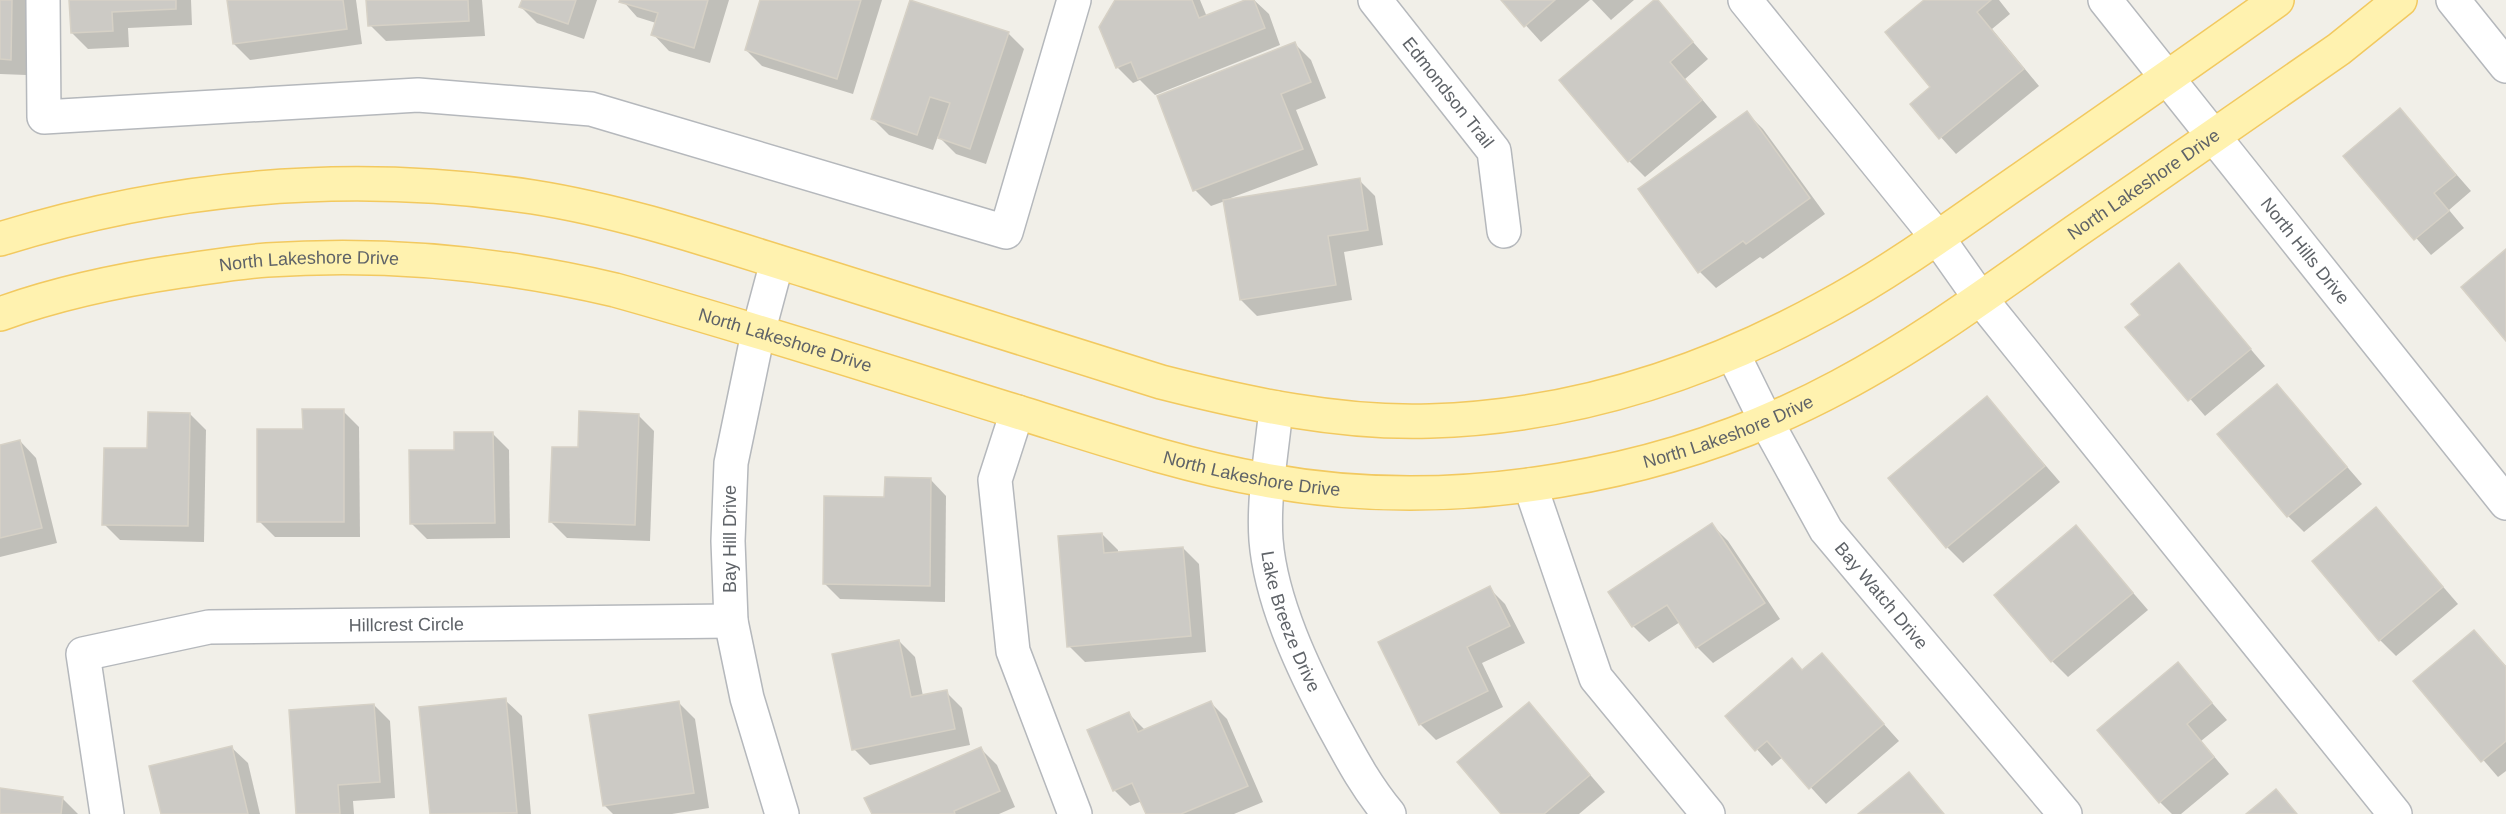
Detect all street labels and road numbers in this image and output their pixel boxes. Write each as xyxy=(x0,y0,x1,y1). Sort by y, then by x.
street label: Edmondson Trail xyxy=(1398,33,1498,152)
street label: North Lakeshore Drive xyxy=(2064,125,2224,244)
street label: North Hills Drive xyxy=(2257,194,2353,308)
street label: North Lakeshore Drive xyxy=(218,247,399,275)
street label: North Lakeshore Drive xyxy=(696,304,874,376)
street label: North Lakeshore Drive xyxy=(1641,391,1817,472)
street label: North Lakeshore Drive xyxy=(1161,447,1341,500)
street label: Bay Hill Drive xyxy=(720,485,740,593)
street label: Bay Watch Drive xyxy=(1831,538,1932,653)
street label: Lake Breeze Drive xyxy=(1257,550,1324,695)
street label: Hillcrest Circle xyxy=(349,614,464,635)

